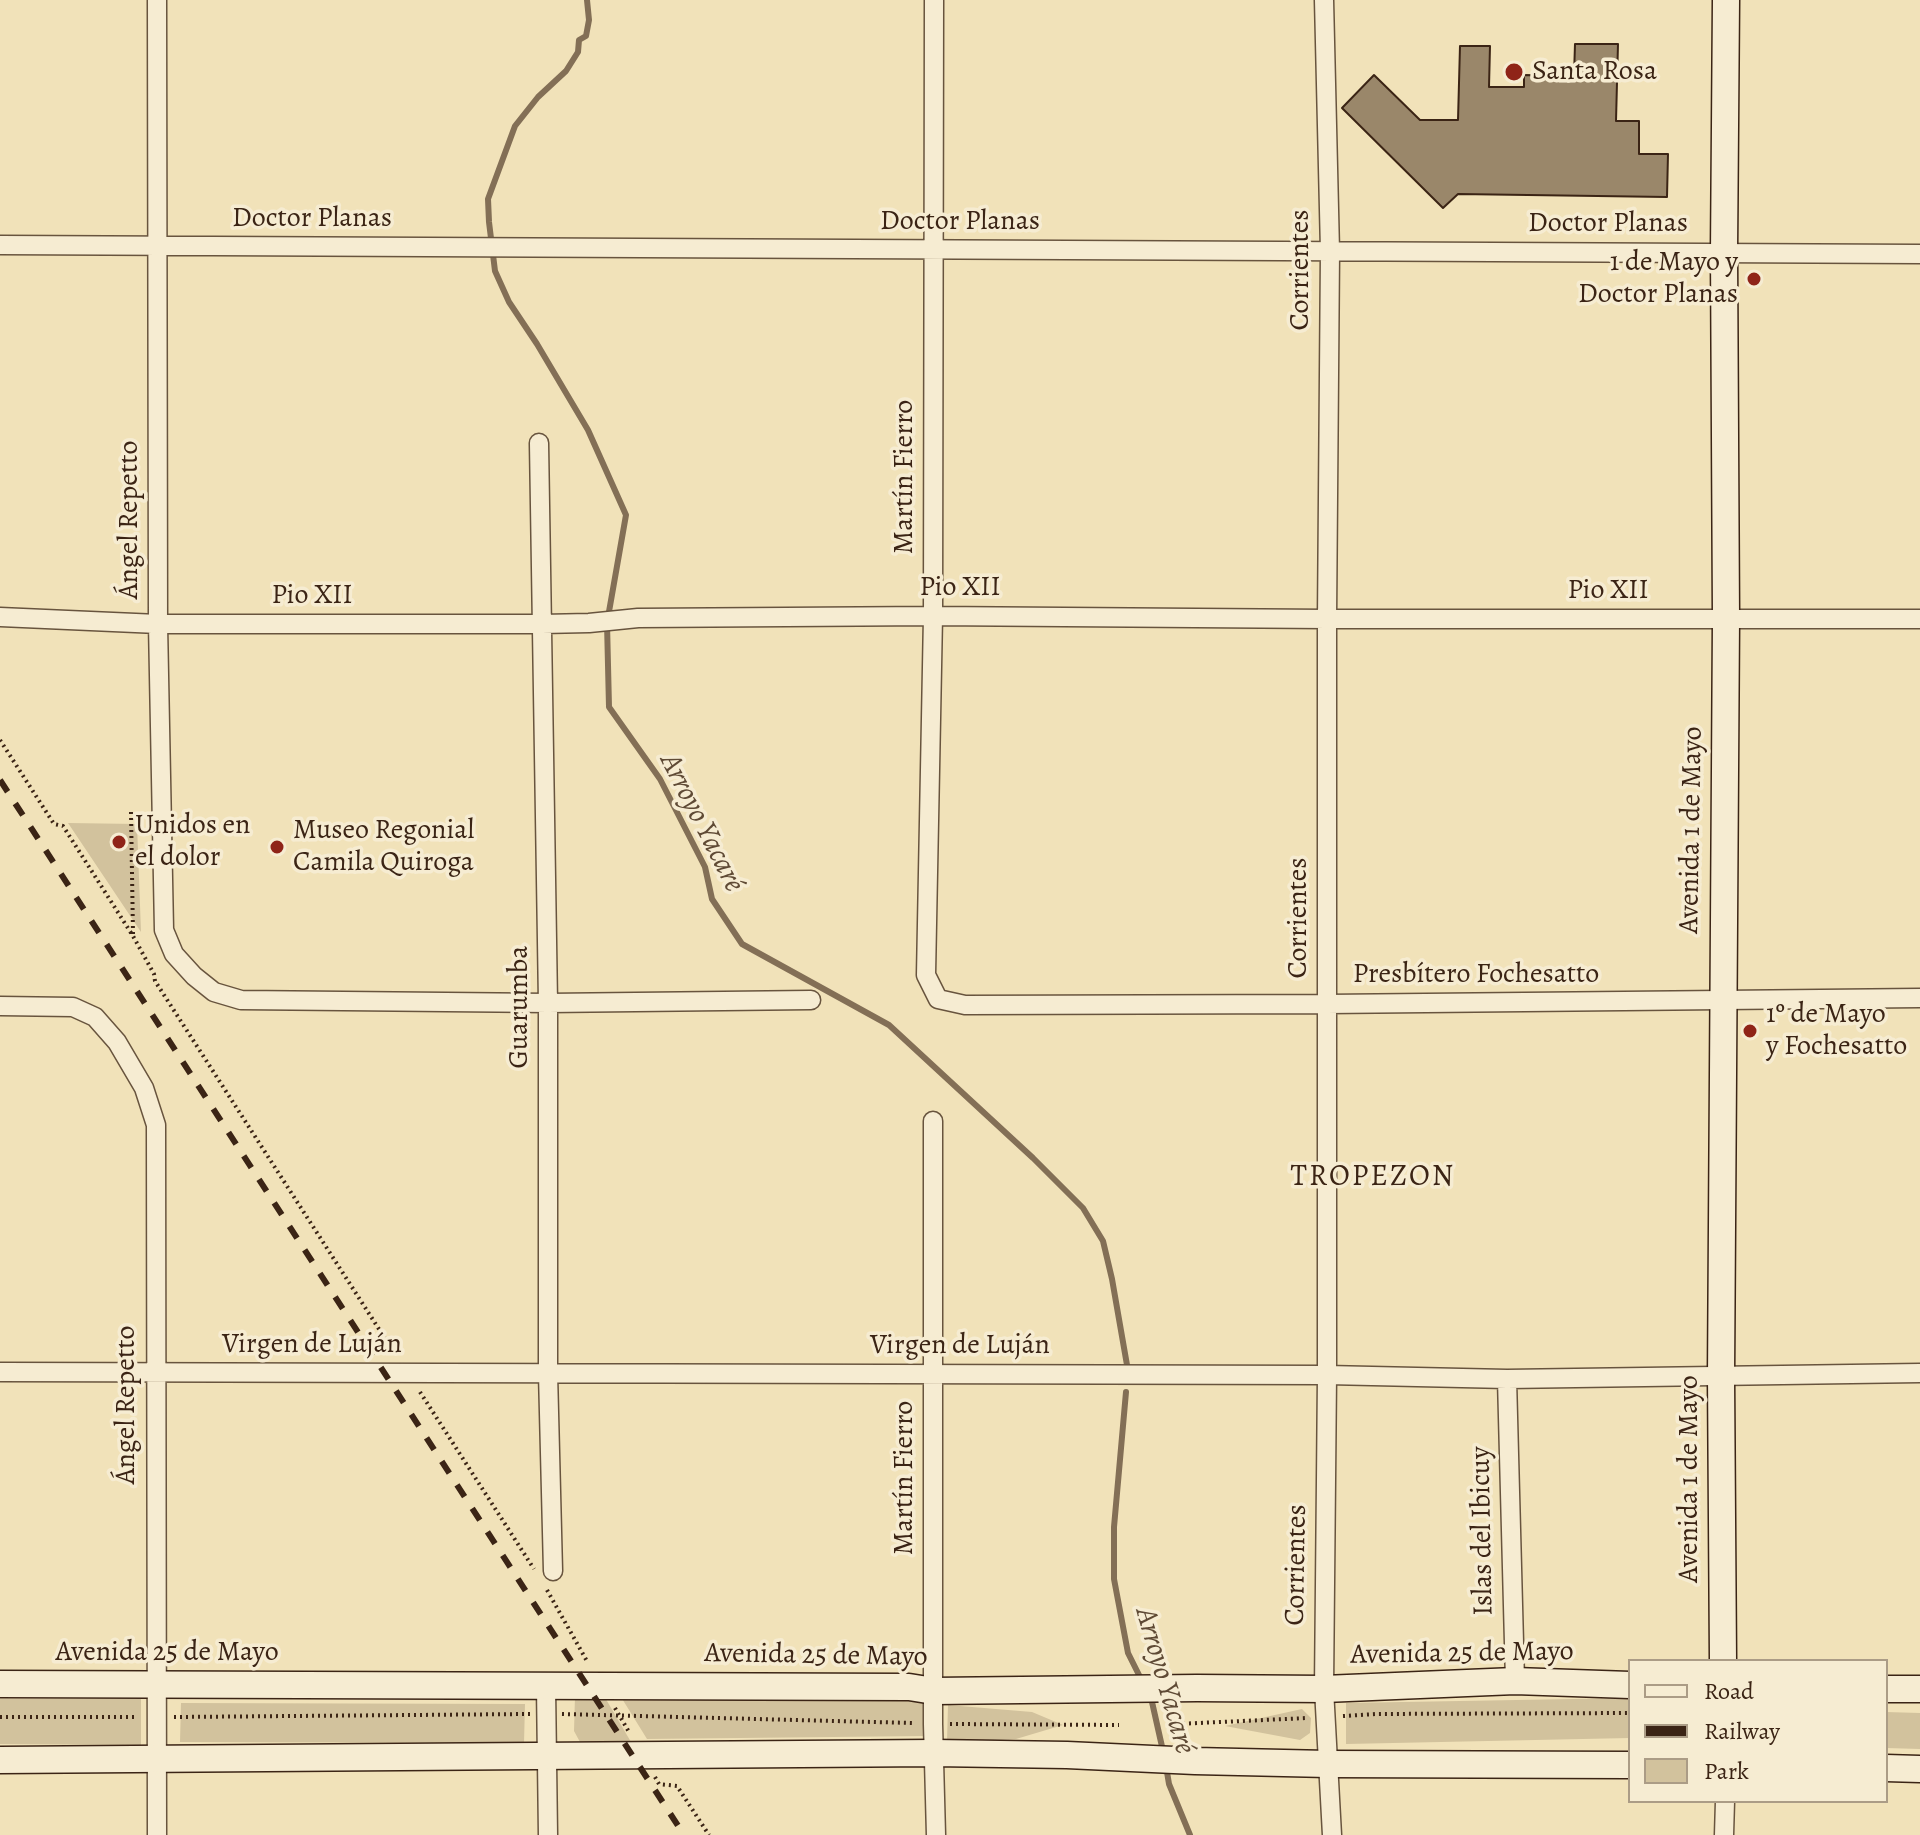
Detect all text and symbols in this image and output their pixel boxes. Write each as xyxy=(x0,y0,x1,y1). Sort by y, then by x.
place label: Santa Rosa xyxy=(1532,55,1657,89)
marker: Santa Rosa xyxy=(1503,61,1525,83)
street label: Doctor Planas xyxy=(232,202,392,236)
street label: Doctor Planas xyxy=(880,205,1040,239)
street label: Doctor Planas xyxy=(1528,207,1688,241)
street label: Corrientes xyxy=(1284,209,1318,331)
place label: 1 de Mayo y Doctor Planas xyxy=(1578,246,1738,312)
marker: 1 de Mayo y Doctor Planas xyxy=(1745,270,1763,288)
street label: Martín Fierro xyxy=(888,400,922,554)
street label: Ángel Repetto xyxy=(113,441,147,599)
street label: Pio XII xyxy=(919,571,1001,605)
street label: Pio XII xyxy=(1567,574,1649,608)
street label: Pio XII xyxy=(271,579,353,613)
street label: Avenida 1 de Mayo xyxy=(1673,726,1711,934)
water label: Arroyo Yacaré xyxy=(651,748,751,898)
place label: Unidos en el dolor xyxy=(135,809,250,875)
place label: Museo Regonial Camila Quiroga xyxy=(293,814,474,880)
marker: Unidos en el dolor xyxy=(110,833,128,851)
marker: Museo Regonial Camila Quiroga xyxy=(268,838,286,856)
street label: Corrientes xyxy=(1282,857,1316,979)
street label: Guarumba xyxy=(503,946,537,1068)
street label: Presbítero Fochesatto xyxy=(1353,958,1599,992)
place label: 1º de Mayo y Fochesatto xyxy=(1766,998,1907,1064)
marker: 1º de Mayo y Fochesatto xyxy=(1741,1022,1759,1040)
district label: TROPEZON xyxy=(1291,1160,1455,1196)
street label: Ángel Repetto xyxy=(110,1326,144,1484)
street label: Virgen de Luján xyxy=(222,1328,402,1362)
street label: Virgen de Luján xyxy=(870,1329,1050,1363)
street label: Avenida 1 de Mayo xyxy=(1673,1375,1707,1583)
street label: Martín Fierro xyxy=(888,1401,922,1555)
street label: Islas del Ibicuy xyxy=(1465,1446,1501,1616)
street label: Corrientes xyxy=(1279,1504,1315,1626)
water label: Arroyo Yacaré xyxy=(1126,1604,1202,1758)
street label: Avenida 25 de Mayo xyxy=(1350,1635,1574,1673)
street label: Avenida 25 de Mayo xyxy=(55,1636,279,1670)
street label: Avenida 25 de Mayo xyxy=(704,1637,928,1675)
legend xyxy=(1628,1659,1888,1803)
text: Road xyxy=(1704,1675,1754,1707)
text: Railway xyxy=(1704,1715,1780,1747)
text: Park xyxy=(1704,1755,1749,1787)

